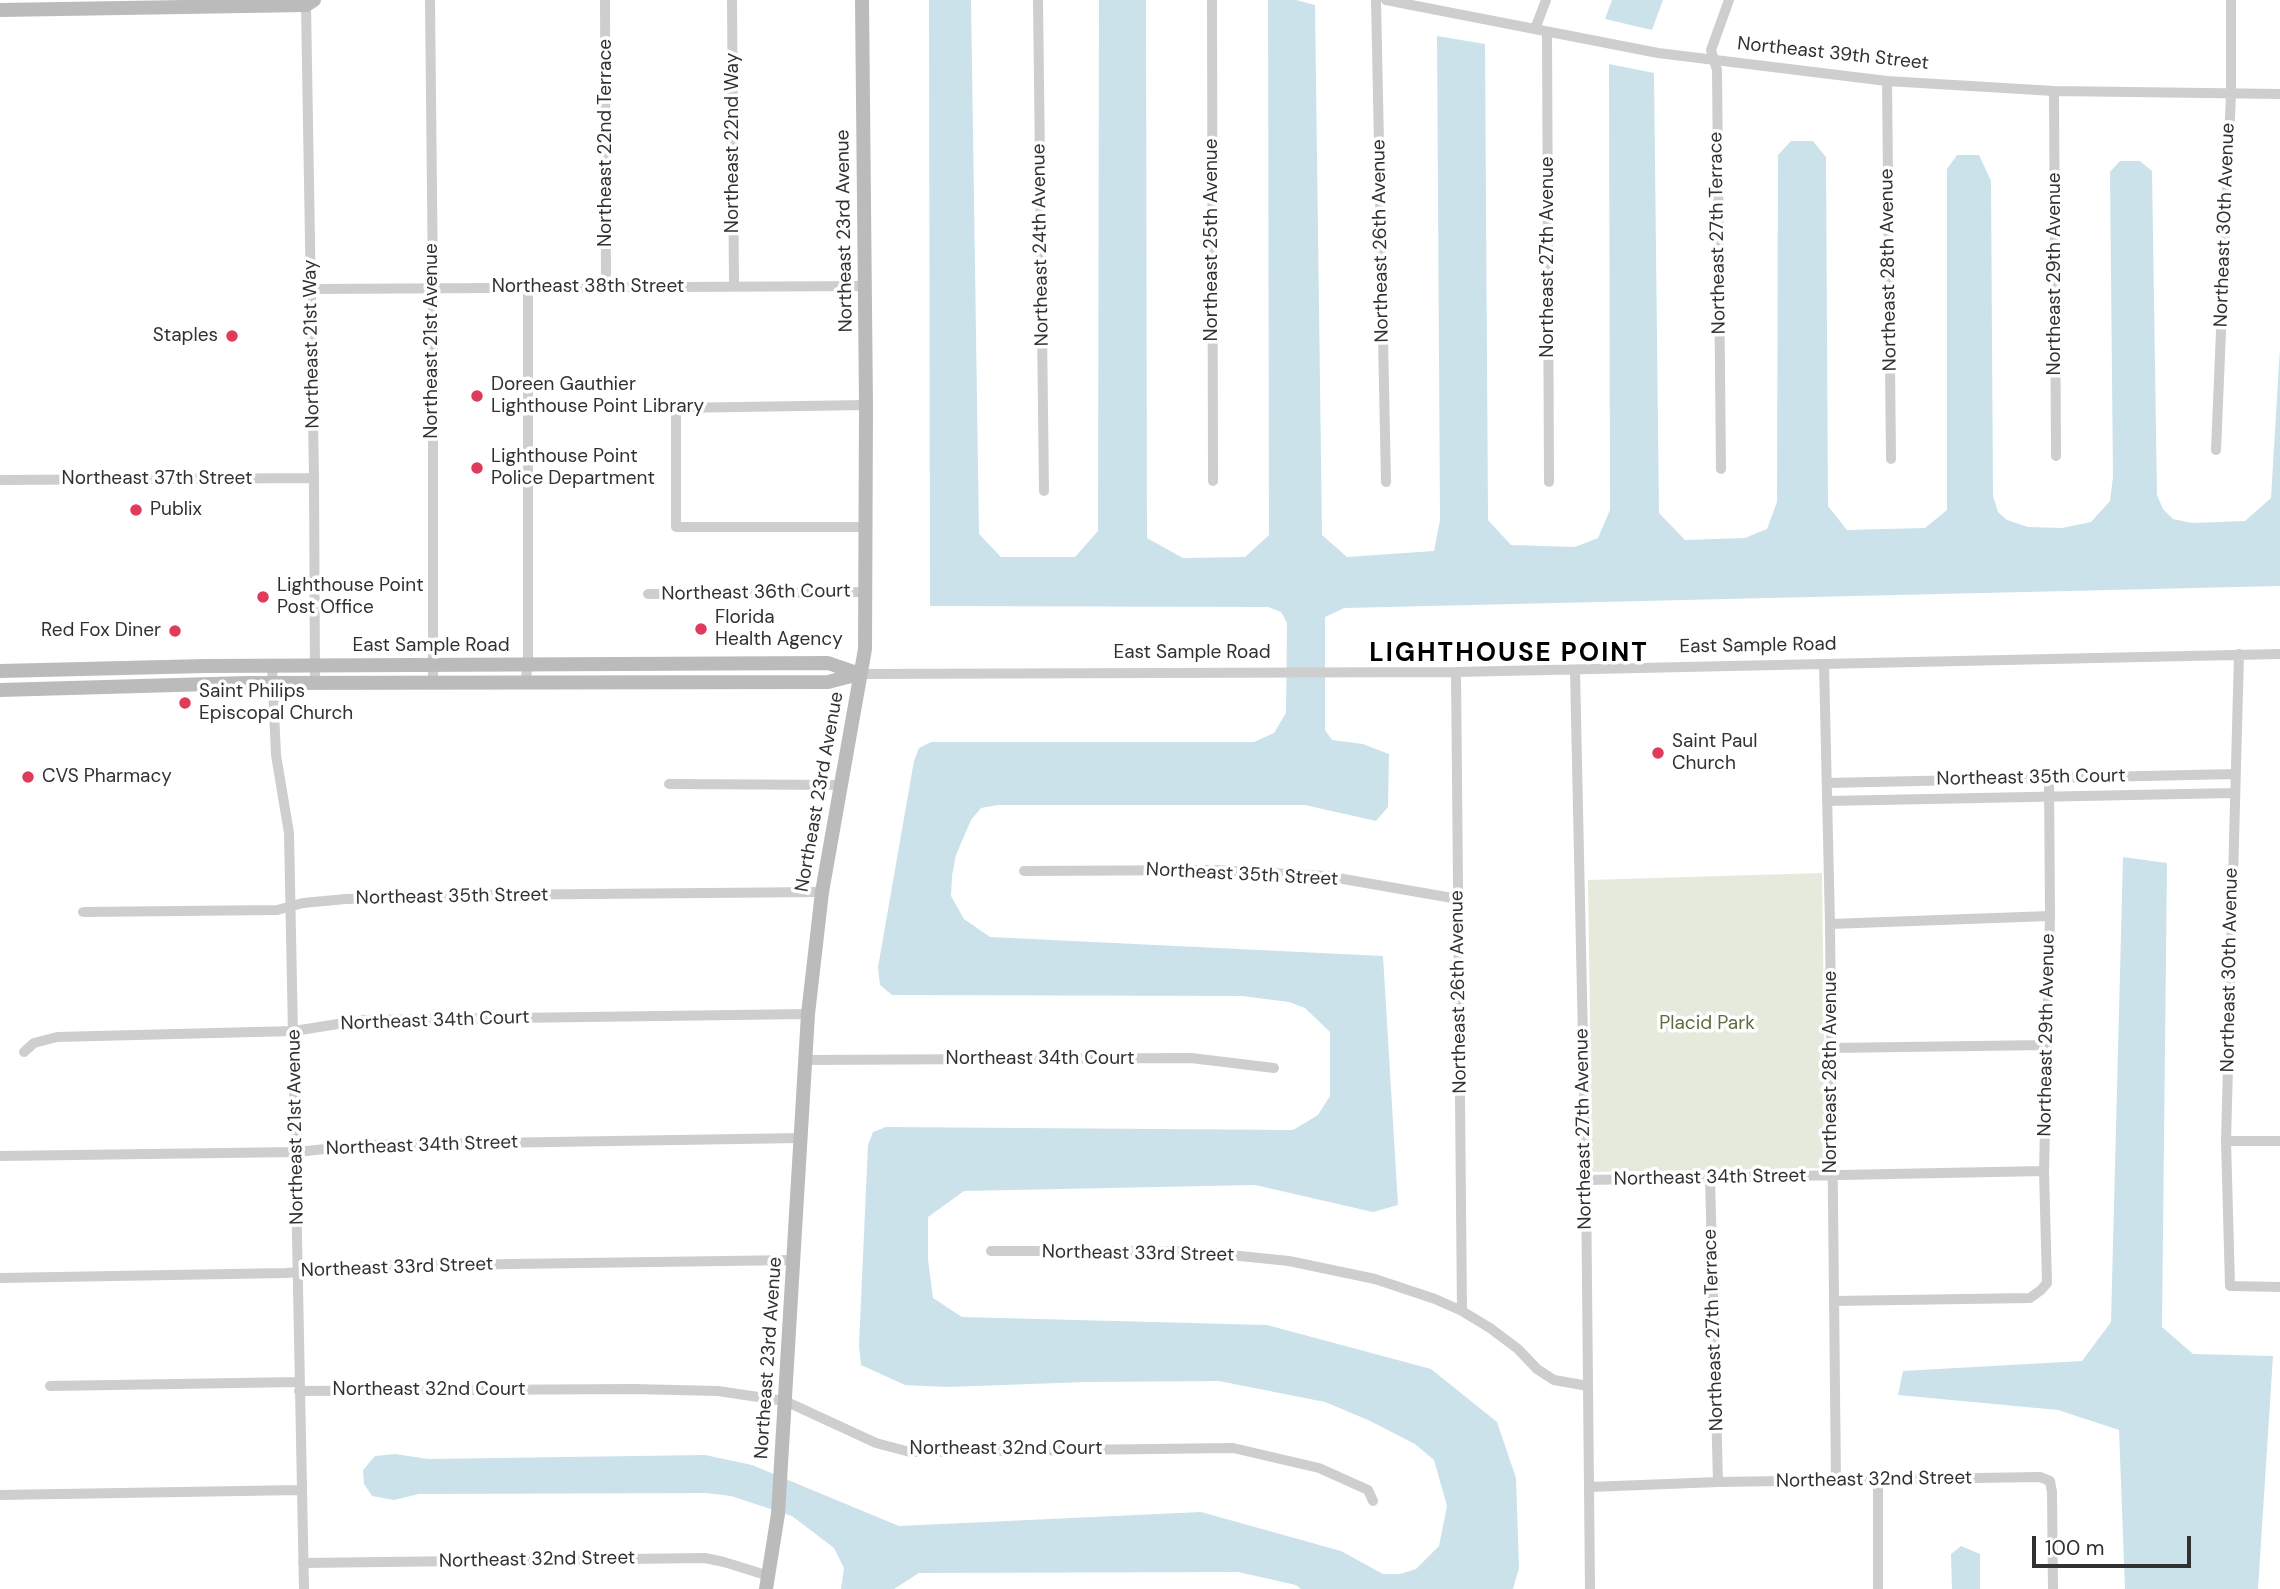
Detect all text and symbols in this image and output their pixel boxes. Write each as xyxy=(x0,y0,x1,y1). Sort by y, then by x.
street label: Northeast 39th Street xyxy=(1736,33,1930,75)
street label: Northeast 22nd Terrace xyxy=(595,39,617,247)
street label: Northeast 22nd Way xyxy=(722,53,744,233)
street label: Northeast 30th Avenue xyxy=(2210,122,2240,328)
street label: Northeast 23rd Avenue xyxy=(832,129,858,333)
street label: Northeast 27th Terrace xyxy=(1705,132,1731,334)
street label: Northeast 25th Avenue xyxy=(1201,138,1223,342)
street label: Northeast 26th Avenue xyxy=(1368,139,1394,343)
street label: Northeast 24th Avenue xyxy=(1028,143,1054,347)
street label: Northeast 27th Avenue xyxy=(1537,156,1559,358)
street label: Northeast 28th Avenue xyxy=(1876,168,1902,372)
street label: Northeast 29th Avenue xyxy=(2044,172,2066,376)
street label: Northeast 21st Avenue xyxy=(421,243,443,439)
street label: Northeast 21st Way xyxy=(299,259,325,429)
street label: Northeast 38th Street xyxy=(492,276,684,298)
place label: Staples xyxy=(153,325,218,347)
marker: Staples xyxy=(224,328,240,344)
place label: Doreen Gauthier Lighthouse Point Library xyxy=(491,374,704,418)
marker: Doreen Gauthier Lighthouse Point Library xyxy=(469,388,485,404)
place label: Lighthouse Point Police Department xyxy=(491,446,655,490)
marker: Lighthouse Point Police Department xyxy=(469,460,485,476)
street label: Northeast 37th Street xyxy=(62,468,252,490)
place label: Publix xyxy=(150,499,202,521)
marker: Publix xyxy=(128,502,144,518)
place label: Lighthouse Point Post Office xyxy=(277,575,424,619)
street label: Northeast 36th Court xyxy=(661,580,851,606)
marker: Lighthouse Point Post Office xyxy=(255,589,271,605)
place label: Florida Health Agency xyxy=(715,607,843,651)
place label: Red Fox Diner xyxy=(41,620,161,642)
marker: Florida Health Agency xyxy=(693,621,709,637)
marker: Red Fox Diner xyxy=(167,623,183,639)
street label: East Sample Road xyxy=(1679,633,1837,659)
street label: East Sample Road xyxy=(352,635,510,657)
district label: LIGHTHOUSE POINT xyxy=(1371,638,1647,670)
street label: East Sample Road xyxy=(1113,642,1271,664)
place label: Saint Philips Episcopal Church xyxy=(199,681,353,725)
street label: Northeast 23rd Avenue xyxy=(791,690,849,894)
marker: Saint Philips Episcopal Church xyxy=(177,695,193,711)
place label: Saint Paul Church xyxy=(1672,731,1757,775)
marker: Saint Paul Church xyxy=(1650,745,1666,761)
street label: Northeast 35th Court xyxy=(1936,765,2126,791)
place label: CVS Pharmacy xyxy=(42,766,172,788)
marker: CVS Pharmacy xyxy=(20,769,36,785)
street label: Northeast 35th Street xyxy=(1145,859,1339,891)
street label: Northeast 30th Avenue xyxy=(2217,867,2243,1073)
street label: Northeast 35th Street xyxy=(355,884,549,910)
street label: Northeast 26th Avenue xyxy=(1446,890,1472,1094)
street label: Northeast 29th Avenue xyxy=(2034,933,2060,1137)
street label: Northeast 28th Avenue xyxy=(1820,971,1842,1173)
street label: Northeast 34th Court xyxy=(340,1006,530,1036)
park label: Placid Park xyxy=(1659,1013,1755,1035)
street label: Northeast 27th Avenue xyxy=(1571,1028,1597,1230)
street label: Northeast 21st Avenue xyxy=(283,1029,309,1225)
street label: Northeast 34th Court xyxy=(946,1048,1134,1070)
street label: Northeast 34th Street xyxy=(325,1131,519,1161)
street label: Northeast 34th Street xyxy=(1614,1165,1806,1191)
street label: Northeast 27th Terrace xyxy=(1699,1228,1729,1432)
street label: Northeast 33rd Street xyxy=(1042,1241,1234,1267)
street label: Northeast 33rd Street xyxy=(300,1253,494,1283)
street label: Northeast 23rd Avenue xyxy=(751,1256,787,1460)
street label: Northeast 32nd Court xyxy=(333,1379,525,1401)
street label: Northeast 32nd Court xyxy=(910,1438,1102,1460)
street label: Northeast 32nd Street xyxy=(1776,1467,1972,1493)
scale bar xyxy=(2035,1522,2194,1566)
text: 100 m xyxy=(2045,1534,2105,1562)
street label: Northeast 32nd Street xyxy=(439,1547,635,1573)

